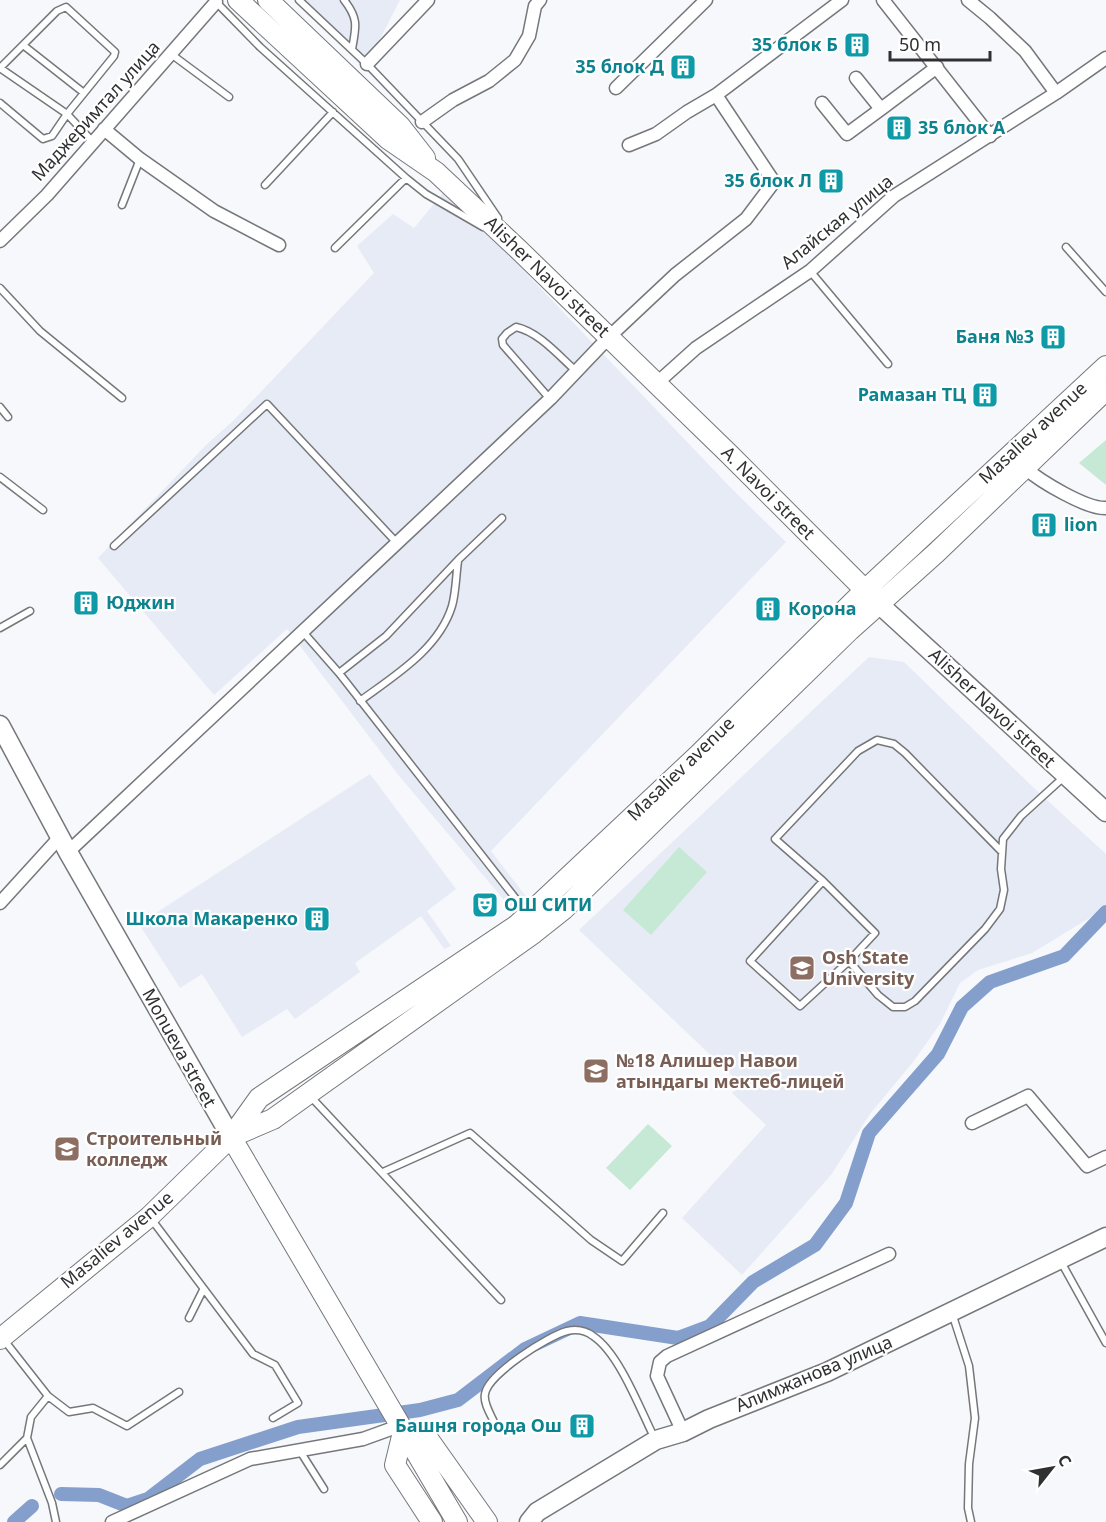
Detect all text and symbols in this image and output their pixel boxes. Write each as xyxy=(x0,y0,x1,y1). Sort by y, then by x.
scale bar xyxy=(890,24,990,62)
building icon: 35 блок Б xyxy=(842,30,872,60)
place label: 35 блок Б xyxy=(752,32,838,56)
text: 50 m xyxy=(899,32,941,56)
street label: Маджеримтал улица xyxy=(26,35,165,186)
building icon: 35 блок Д xyxy=(668,52,698,82)
place label: 35 блок Д xyxy=(575,54,664,78)
building icon: 35 блок А xyxy=(884,113,914,143)
place label: 35 блок А xyxy=(918,115,1006,139)
building icon: 35 блок Л xyxy=(816,166,846,196)
place label: 35 блок Л xyxy=(724,168,812,192)
street label: Алайская улица xyxy=(775,169,897,274)
street label: Alisher Navoi street xyxy=(480,210,616,343)
building icon: Баня №3 xyxy=(1038,322,1068,352)
place label: Баня №3 xyxy=(955,324,1034,348)
street label: Masaliev avenue xyxy=(973,376,1092,489)
building icon: Рамазан ТЦ xyxy=(970,380,1000,410)
place label: Рамазан ТЦ xyxy=(858,382,966,406)
street label: A. Navoi street xyxy=(717,440,821,545)
building icon: lion xyxy=(1029,510,1059,540)
place label: lion xyxy=(1064,512,1098,536)
building icon: Юджин xyxy=(71,588,101,618)
place label: Юджин xyxy=(106,590,175,614)
building icon: Корона xyxy=(753,594,783,624)
place label: Корона xyxy=(788,596,856,620)
street label: Alisher Navoi street xyxy=(924,642,1062,773)
street label: Masaliev avenue xyxy=(622,711,739,825)
theatre icon: ОШ СИТИ xyxy=(470,890,500,920)
place label: ОШ СИТИ xyxy=(504,892,592,916)
building icon: Школа Макаренко xyxy=(302,904,332,934)
place label: Школа Макаренко xyxy=(125,906,298,930)
place label: Osh State University xyxy=(822,945,915,990)
school or university icon: Osh State University xyxy=(787,953,817,983)
street label: Monueva street xyxy=(137,984,223,1112)
place label: №18 Алишер Навои атындагы мектеб-лицей xyxy=(616,1048,844,1093)
school or university icon: №18 Алишер Навои атындагы мектеб-лицей xyxy=(581,1056,611,1086)
place label: Строительный колледж xyxy=(86,1126,222,1171)
school or university icon: Строительный колледж xyxy=(52,1134,82,1164)
street label: Masaliev avenue xyxy=(55,1185,178,1293)
street label: Алимжанова улица xyxy=(732,1329,896,1417)
building icon: Башня города Ош xyxy=(567,1411,597,1441)
place label: Башня города Ош xyxy=(395,1413,562,1437)
north arrow xyxy=(1022,1438,1082,1498)
text: С xyxy=(1053,1450,1077,1470)

